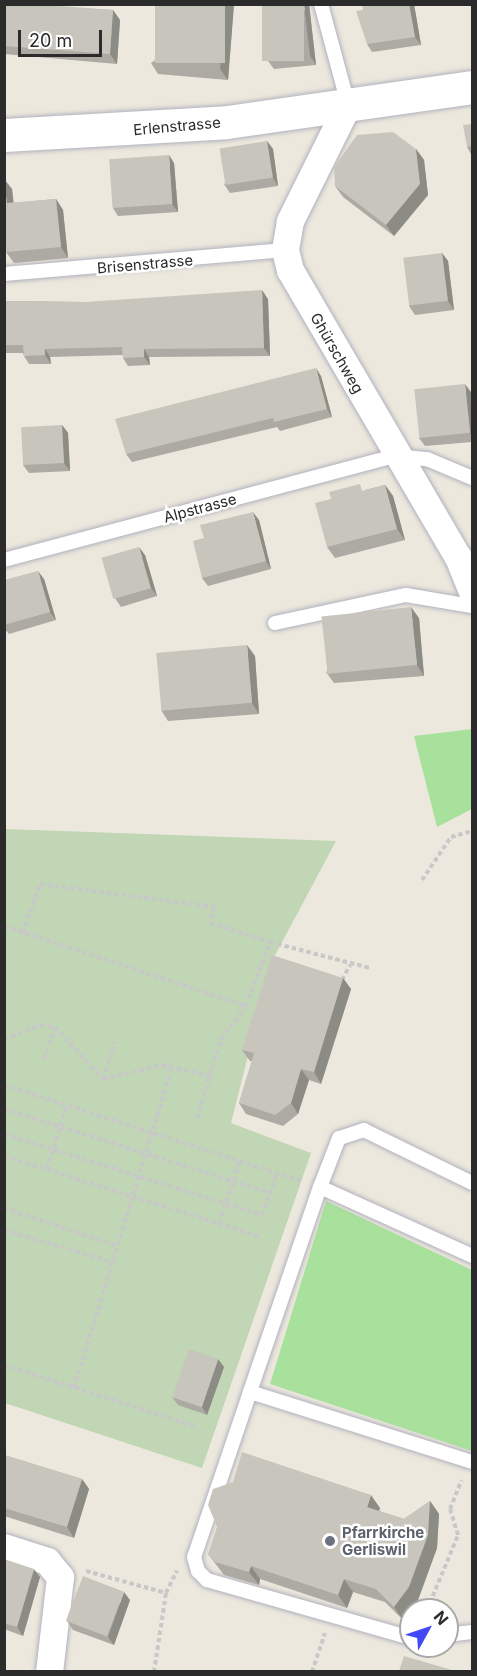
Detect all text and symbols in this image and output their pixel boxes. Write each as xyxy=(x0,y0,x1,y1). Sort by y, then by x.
scale bar xyxy=(21,18,105,56)
text: 20 m xyxy=(29,30,72,51)
street label: Erlenstrasse xyxy=(133,113,221,139)
street label: Brisenstrasse xyxy=(96,251,194,277)
street label: Ghürschweg xyxy=(307,310,367,396)
street label: Alpstrasse xyxy=(162,490,238,526)
place label: Pfarrkirche Gerliswil xyxy=(342,1523,424,1558)
marker: Pfarrkirche Gerliswil xyxy=(323,1534,337,1548)
north arrow xyxy=(399,1598,459,1658)
text: N xyxy=(430,1607,453,1629)

